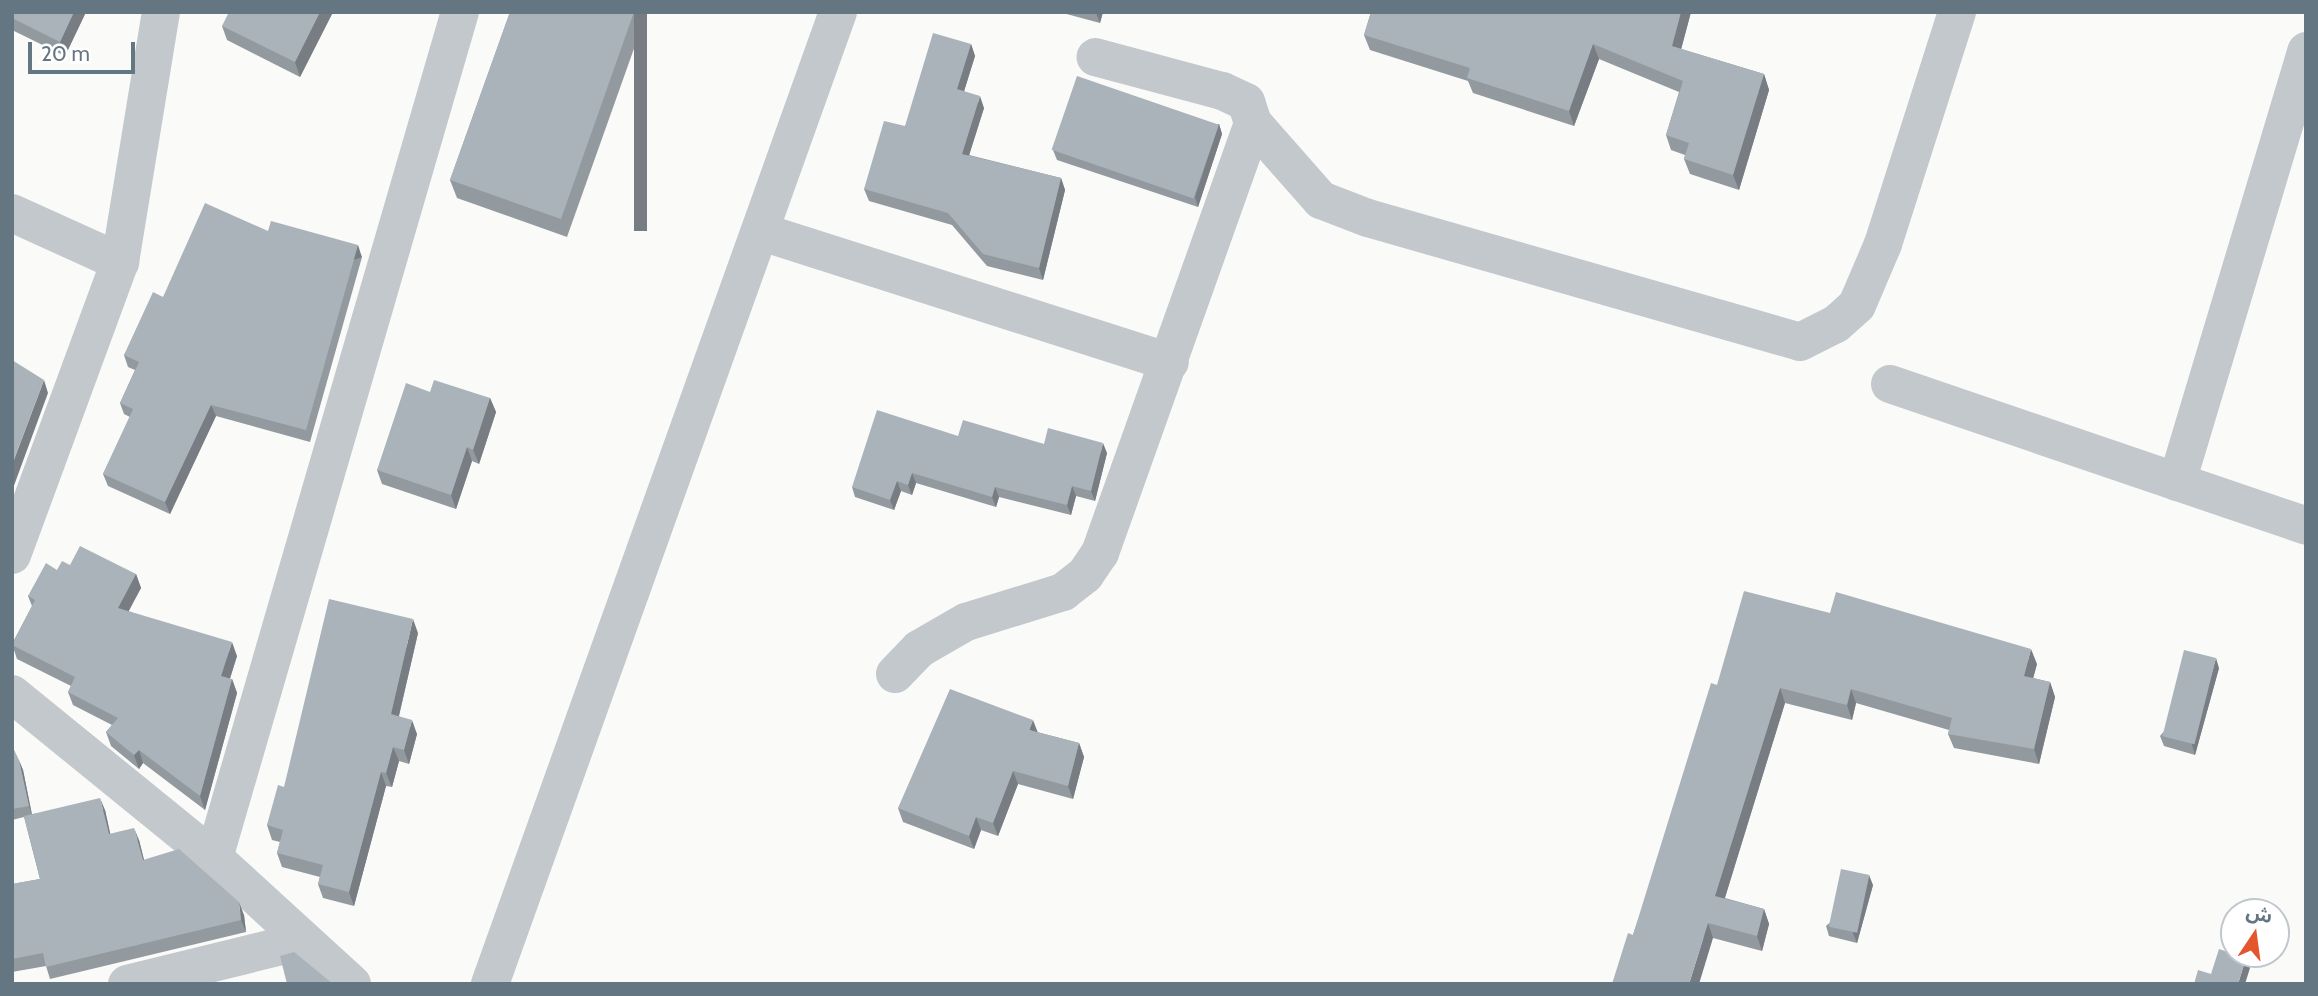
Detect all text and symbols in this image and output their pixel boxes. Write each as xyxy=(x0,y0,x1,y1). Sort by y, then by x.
scale bar xyxy=(32,28,138,72)
text: 20 m xyxy=(41,41,90,66)
north arrow xyxy=(2220,898,2290,968)
text: ش xyxy=(2244,900,2275,928)

